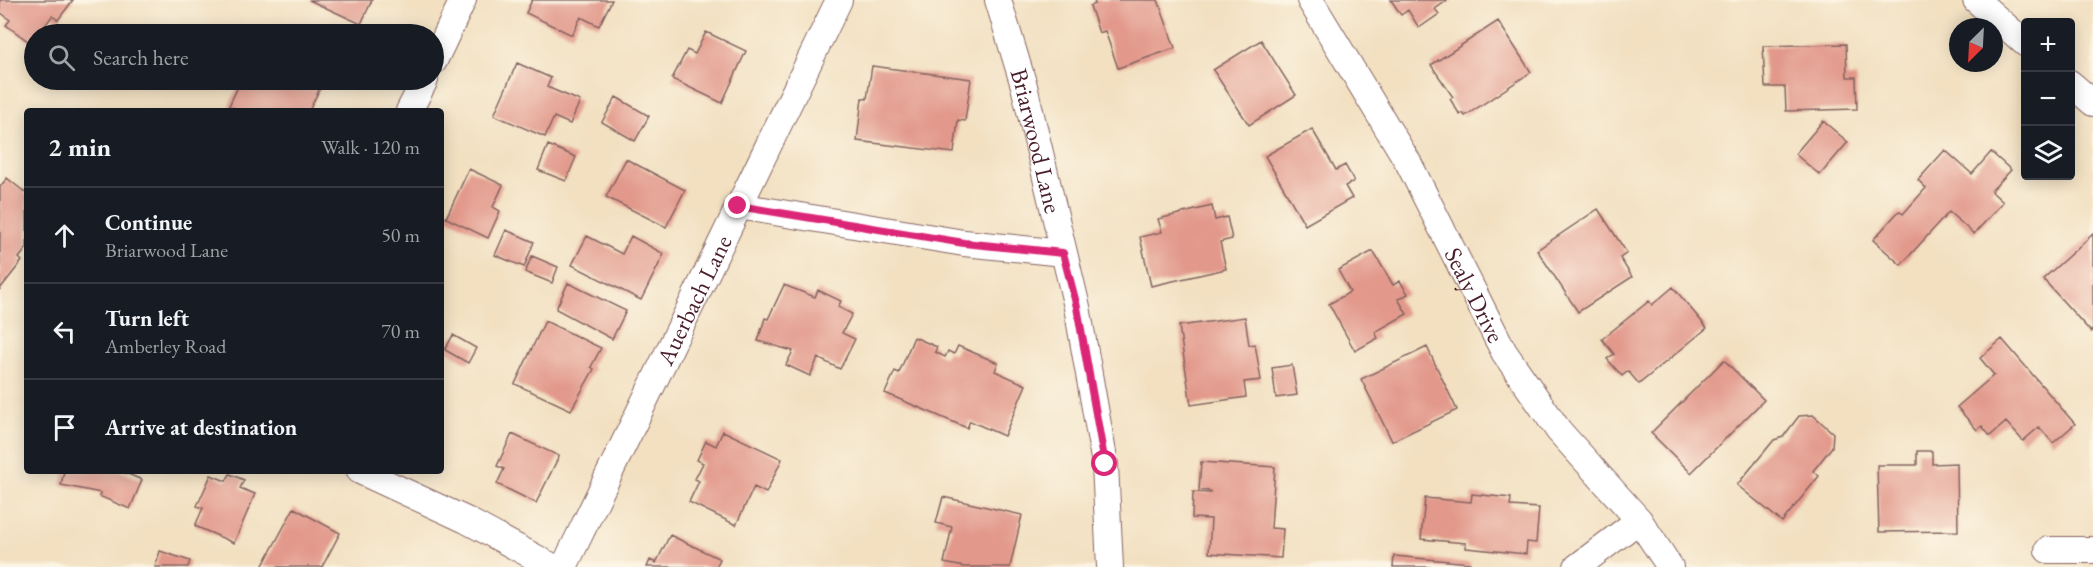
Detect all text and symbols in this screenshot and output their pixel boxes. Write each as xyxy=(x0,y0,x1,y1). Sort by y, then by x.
north arrow xyxy=(1949,18,2003,72)
map controls xyxy=(2021,18,2075,180)
button: + xyxy=(2021,18,2075,72)
search box xyxy=(24,24,444,90)
icon: search xyxy=(45,41,78,74)
text: Search here xyxy=(93,43,188,72)
street label: Briarwood Lane xyxy=(1004,64,1069,216)
button: − xyxy=(2021,72,2075,126)
button: layers xyxy=(2021,126,2075,180)
text: 2 min xyxy=(48,130,111,164)
text: Walk · 120 m xyxy=(321,134,420,160)
route end xyxy=(724,192,750,218)
text: Continue xyxy=(105,208,192,237)
icon: ahead xyxy=(48,219,81,252)
text: 50 m xyxy=(381,222,420,248)
street label: Auerbach Lane xyxy=(649,230,738,371)
text: Briarwood Lane xyxy=(105,237,228,263)
street label: Sealy Drive xyxy=(1438,242,1512,347)
text: Turn left xyxy=(105,304,189,333)
icon: left xyxy=(48,315,81,348)
text: 70 m xyxy=(381,318,420,344)
text: Amberley Road xyxy=(105,333,226,359)
icon: arrive xyxy=(48,411,81,444)
text: Arrive at destination xyxy=(105,413,297,442)
route start xyxy=(1091,450,1117,476)

